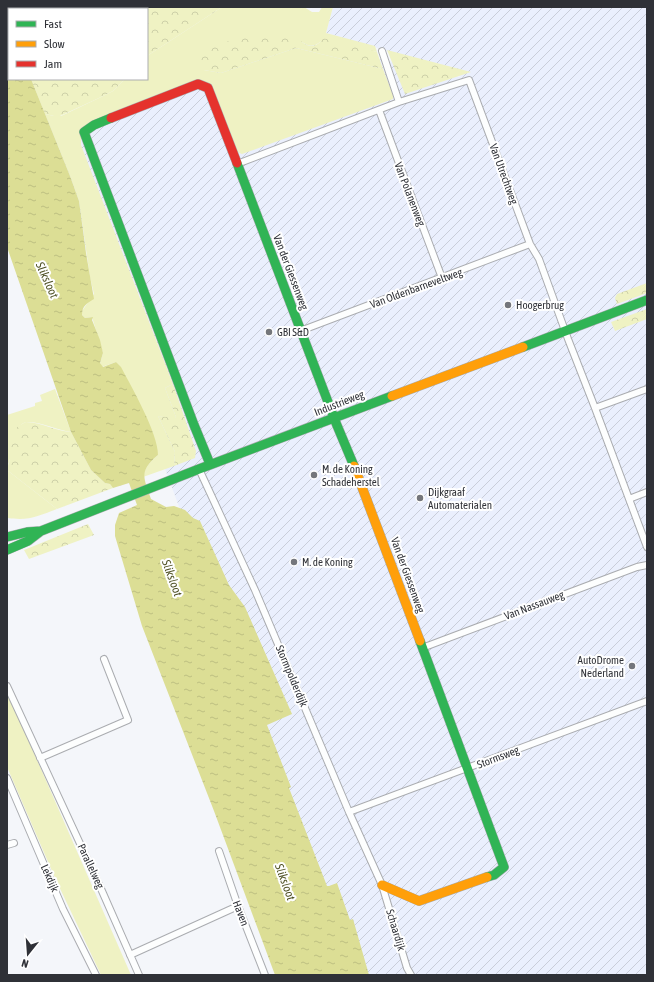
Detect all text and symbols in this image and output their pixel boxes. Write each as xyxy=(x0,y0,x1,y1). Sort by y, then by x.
legend xyxy=(8,8,148,80)
text: Fast xyxy=(44,17,62,31)
text: Slow xyxy=(44,37,65,51)
text: Jam xyxy=(44,57,62,71)
street label: Van Utrechtweg xyxy=(487,142,521,206)
street label: Van Polanenweg xyxy=(392,160,428,228)
street label: Van der Giessenweg xyxy=(271,233,311,312)
water label: Sliksloot xyxy=(32,259,61,301)
street label: Van Oldenbarneveltweg xyxy=(368,266,464,310)
place label: Hoogerbrug xyxy=(516,299,564,311)
marker: Hoogerbrug xyxy=(503,300,513,310)
place label: GBI S&D xyxy=(277,326,309,338)
marker: GBI S&D xyxy=(264,327,274,337)
street label: Industrieweg xyxy=(312,388,366,418)
place label: M. de Koning Schadeherstel xyxy=(322,463,380,488)
marker: M. de Koning Schadeherstel xyxy=(309,470,319,480)
place label: Dijkgraaf Automaterialen xyxy=(428,486,492,511)
marker: Dijkgraaf Automaterialen xyxy=(415,493,425,503)
street label: Van der Giessenweg xyxy=(389,536,427,615)
place label: M. de Koning xyxy=(302,556,353,568)
water label: Sliksloot xyxy=(159,557,185,599)
marker: M. de Koning xyxy=(289,557,299,567)
street label: Van Nassauweg xyxy=(502,588,566,622)
street label: Stormpolderdijk xyxy=(274,643,310,709)
place label: AutoDrome Nederland xyxy=(578,654,624,679)
marker: AutoDrome Nederland xyxy=(627,661,637,671)
street label: Stormsweg xyxy=(475,743,521,770)
street label: Parallelweg xyxy=(75,842,107,891)
water label: Sliksloot xyxy=(272,861,298,903)
street label: Lekdijk xyxy=(39,862,61,894)
street label: Haven xyxy=(231,899,251,927)
street label: Schaardijk xyxy=(384,908,408,952)
north arrow xyxy=(8,934,48,974)
text: N xyxy=(20,957,30,970)

